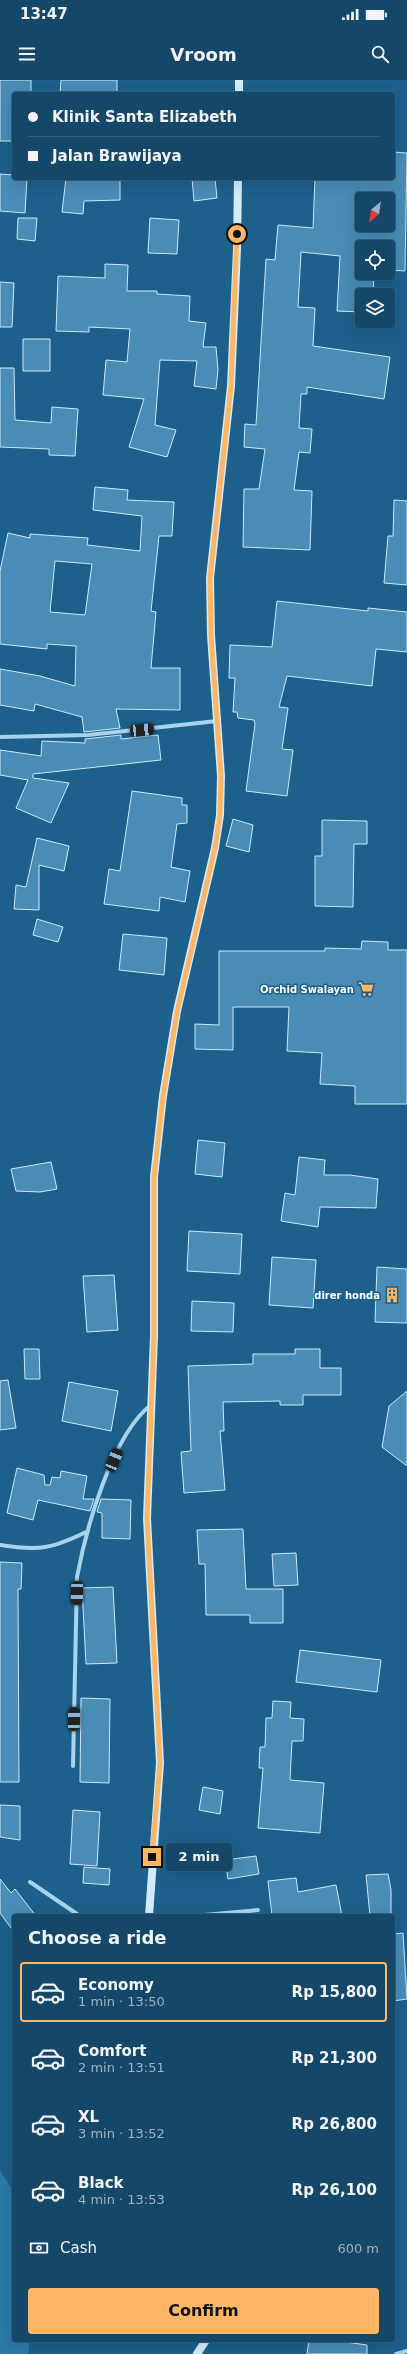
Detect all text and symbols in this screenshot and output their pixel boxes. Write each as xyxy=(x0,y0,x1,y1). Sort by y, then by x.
text: 13:47 xyxy=(20,5,68,23)
icon: menu xyxy=(16,43,38,65)
icon: search xyxy=(369,43,391,65)
text: Vroom xyxy=(170,44,237,65)
text: Klinik Santa Elizabeth xyxy=(52,108,237,126)
text: Jalan Brawijaya xyxy=(52,147,182,165)
north arrow xyxy=(355,192,395,232)
map controls xyxy=(355,192,395,328)
route start xyxy=(228,225,246,243)
button: locate xyxy=(355,240,395,280)
button: layers xyxy=(355,288,395,328)
car xyxy=(130,723,154,737)
supermarket icon: Orchid Swalayan xyxy=(357,980,375,998)
place label: Orchid Swalayan xyxy=(260,984,354,995)
building icon: direr honda xyxy=(383,1286,401,1304)
place label: direr honda xyxy=(314,1290,380,1301)
car xyxy=(104,1447,124,1473)
car xyxy=(71,1581,83,1605)
car xyxy=(68,1707,80,1731)
callout: 2 min xyxy=(166,1843,232,1871)
route end xyxy=(143,1848,161,1866)
text: 2 min xyxy=(179,1849,219,1864)
text: Choose a ride xyxy=(28,1927,167,1948)
icon: car xyxy=(30,1974,66,2010)
text: Economy xyxy=(78,1976,154,1994)
text: Rp 15,800 xyxy=(292,1983,377,2001)
text: 1 min · 13:50 xyxy=(78,1994,165,2009)
icon: car xyxy=(30,2040,66,2076)
text: Comfort xyxy=(78,2042,146,2060)
text: Rp 21,300 xyxy=(292,2049,377,2067)
text: 2 min · 13:51 xyxy=(78,2060,165,2075)
icon: car xyxy=(30,2106,66,2142)
text: XL xyxy=(78,2108,99,2126)
text: Rp 26,800 xyxy=(292,2115,377,2133)
text: 3 min · 13:52 xyxy=(78,2126,165,2141)
icon: car xyxy=(30,2172,66,2208)
text: Black xyxy=(78,2174,124,2192)
text: Rp 26,100 xyxy=(292,2181,377,2199)
text: 4 min · 13:53 xyxy=(78,2192,165,2207)
icon: cash xyxy=(28,2237,50,2259)
text: Cash xyxy=(60,2239,97,2257)
text: 600 m xyxy=(337,2241,379,2256)
button: Confirm xyxy=(28,2288,379,2334)

